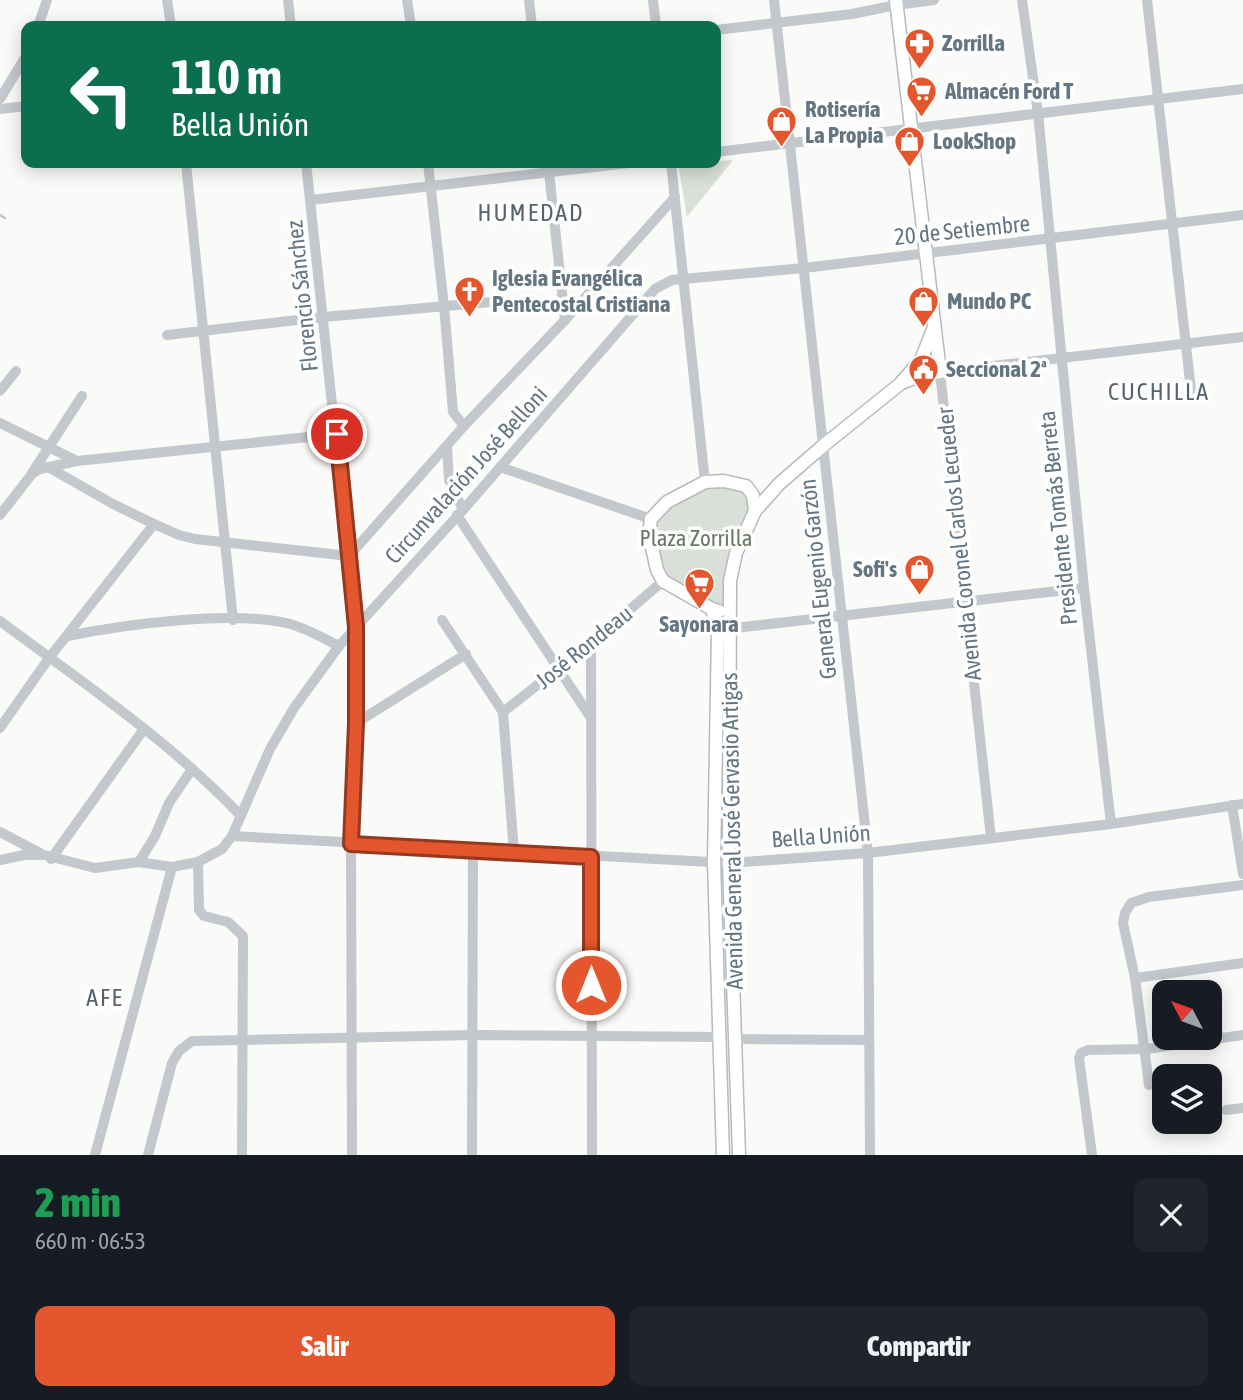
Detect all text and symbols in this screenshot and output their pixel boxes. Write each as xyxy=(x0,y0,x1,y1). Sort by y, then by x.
pharmacy icon: Zorrilla xyxy=(902,26,936,70)
place label: Zorrilla xyxy=(942,30,1005,56)
text: 110 m xyxy=(171,48,282,104)
icon: left xyxy=(56,49,147,140)
supermarket icon: Almacén Ford T xyxy=(905,74,939,118)
place label: Almacén Ford T xyxy=(944,78,1074,104)
place label: Rotisería La Propia xyxy=(805,96,884,148)
shop icon: Rotisería La Propia xyxy=(765,105,799,149)
text: Bella Unión xyxy=(171,106,309,143)
shop icon: LookShop xyxy=(893,124,927,168)
place label: LookShop xyxy=(933,128,1016,154)
district label: HUMEDAD xyxy=(477,199,585,226)
street label: 20 de Setiembre xyxy=(893,210,1031,250)
street label: Florencio Sánchez xyxy=(281,219,323,373)
place label: Iglesia Evangélica Pentecostal Cristiana xyxy=(492,265,671,317)
church icon: Iglesia Evangélica Pentecostal Cristiana xyxy=(452,274,486,318)
shop icon: Mundo PC xyxy=(907,284,941,328)
place label: Mundo PC xyxy=(947,288,1032,314)
public building icon: Seccional 2ª xyxy=(906,352,940,396)
place label: Seccional 2ª xyxy=(946,356,1047,382)
district label: CUCHILLA xyxy=(1108,378,1210,405)
street label: Circunvalación José Belloni xyxy=(380,381,552,569)
pin xyxy=(307,404,367,464)
street label: Avenida Coronel Carlos Lecueder xyxy=(932,405,986,682)
street label: Presidente Tomás Berreta xyxy=(1034,410,1082,626)
icon: arrive xyxy=(318,415,356,453)
street label: General Eugenio Garzón xyxy=(795,478,841,680)
park label: Plaza Zorrilla xyxy=(639,525,753,551)
shop icon: Sofi's xyxy=(903,552,937,596)
place label: Sofi's xyxy=(853,556,897,582)
supermarket icon: Sayonara xyxy=(682,566,716,610)
street label: José Rondeau xyxy=(531,600,637,694)
place label: Sayonara xyxy=(659,611,739,637)
street label: Avenida General José Gervasio Artigas xyxy=(716,672,748,990)
street label: Bella Unión xyxy=(771,820,871,852)
position arrow xyxy=(554,948,628,1022)
north arrow xyxy=(1152,980,1222,1050)
map controls xyxy=(1152,980,1222,1134)
district label: AFE xyxy=(86,984,124,1011)
button: layers xyxy=(1152,1064,1222,1134)
text: 2 min xyxy=(35,1178,121,1226)
button: close xyxy=(1134,1178,1208,1252)
text: 660 m · 06:53 xyxy=(35,1228,146,1254)
button: Salir xyxy=(35,1306,615,1386)
button: Compartir xyxy=(629,1306,1208,1386)

